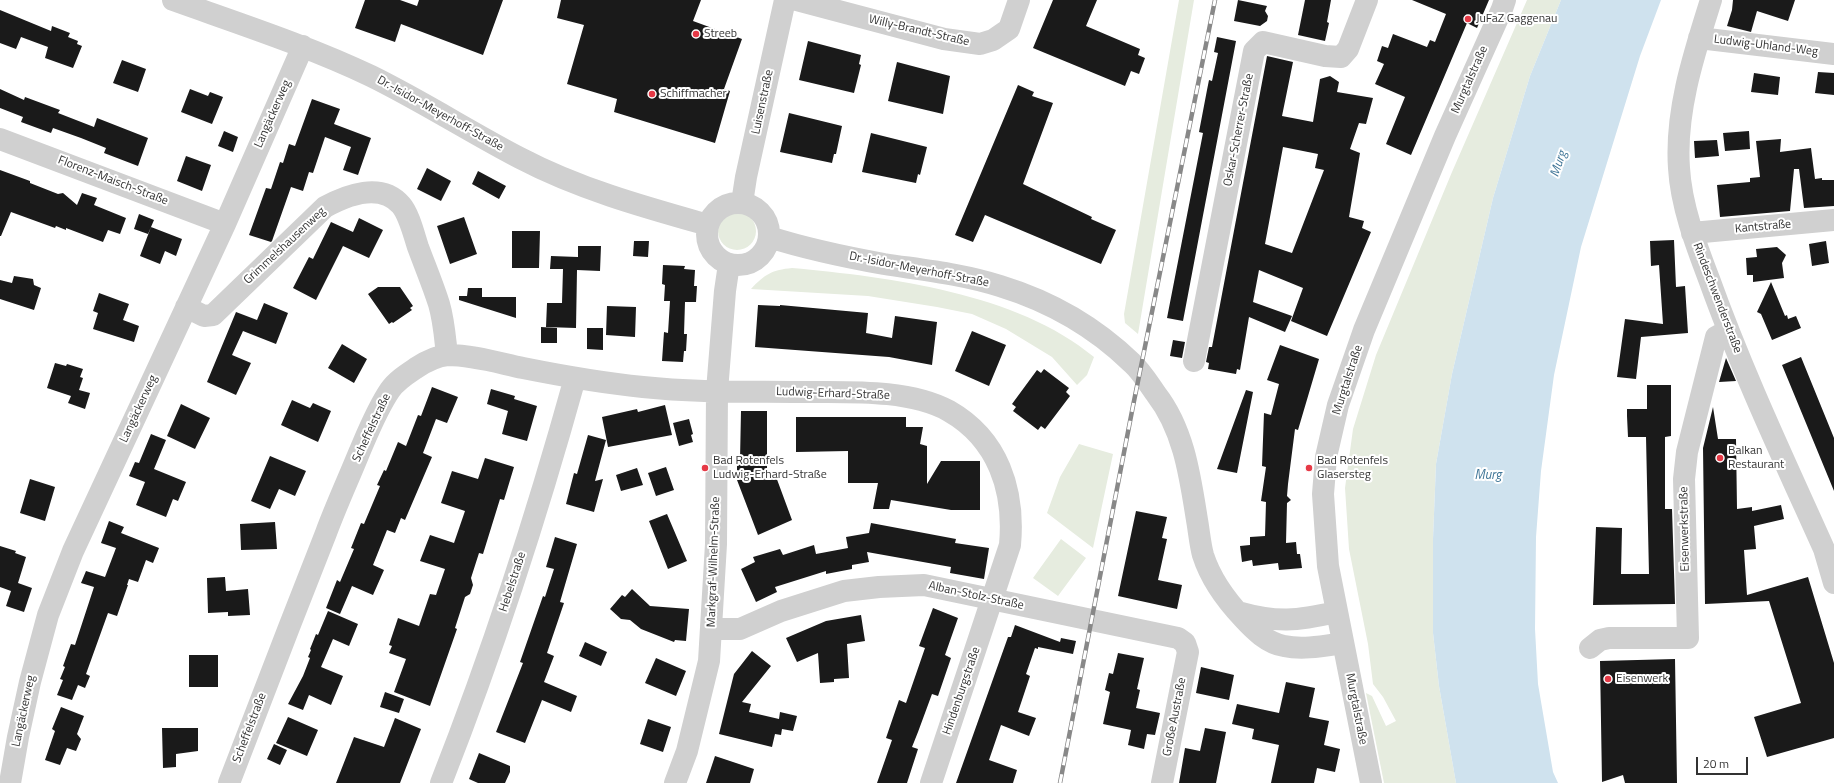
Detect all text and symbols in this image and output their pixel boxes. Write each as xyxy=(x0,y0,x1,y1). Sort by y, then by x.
street label: Willy-Brandt-Straße xyxy=(867,12,971,50)
place label: JuFaZ Gaggenau xyxy=(1476,12,1557,26)
marker: JuFaZ Gaggenau xyxy=(1463,14,1473,24)
place label: Streeb xyxy=(704,27,737,41)
marker: Streeb xyxy=(691,29,701,39)
street label: Ludwig-Uhland-Weg xyxy=(1713,32,1819,60)
street label: Murgtalstraße xyxy=(1449,44,1491,116)
street label: Luisenstraße xyxy=(749,68,777,136)
street label: Oskar-Scherrer-Straße xyxy=(1221,72,1257,188)
street label: Dr.-Isidor-Meyerhoff-Straße xyxy=(374,73,506,155)
street label: Langäckerweg xyxy=(252,78,294,150)
place label: Schiffmacher xyxy=(660,87,727,101)
marker: Schiffmacher xyxy=(647,89,657,99)
water label: Murg xyxy=(1547,149,1571,179)
street label: Florenz-Maisch-Straße xyxy=(56,153,170,209)
street label: Grimmelshausenweg xyxy=(241,204,329,288)
street label: Kantstraße xyxy=(1734,217,1792,237)
street label: Rindeschwenderstraße xyxy=(1689,241,1745,355)
street label: Dr.-Isidor-Meyerhoff-Straße xyxy=(848,249,990,291)
street label: Murgtalstraße xyxy=(1330,343,1366,417)
street label: Langäckerweg xyxy=(117,373,161,445)
street label: Ludwig-Erhard-Straße xyxy=(776,385,890,403)
street label: Scheffelstraße xyxy=(350,392,394,464)
place label: Balkan Restaurant xyxy=(1728,444,1784,472)
marker: Balkan Restaurant xyxy=(1715,453,1725,463)
place label: Bad Rotenfels Ludwig-Erhard-Straße xyxy=(713,454,827,482)
place label: Bad Rotenfels Glasersteg xyxy=(1317,454,1388,482)
marker: Bad Rotenfels Ludwig-Erhard-Straße xyxy=(700,463,710,473)
marker: Bad Rotenfels Glasersteg xyxy=(1304,463,1314,473)
water label: Murg xyxy=(1475,468,1501,484)
street label: Eisenwerkstraße xyxy=(1677,486,1693,572)
street label: Markgraf-Wilhelm-Straße xyxy=(705,496,723,628)
street label: Hebelstraße xyxy=(497,550,529,614)
street label: Alban-Stolz-Straße xyxy=(927,579,1025,613)
street label: Hindenburgstraße xyxy=(940,645,984,737)
street label: Murgtalstraße xyxy=(1342,672,1370,746)
place label: Eisenwerk xyxy=(1616,672,1668,686)
street label: Langäckerweg xyxy=(9,674,39,748)
marker: Eisenwerk xyxy=(1603,674,1613,684)
street label: Große Austraße xyxy=(1160,676,1190,758)
street label: Scheffelstraße xyxy=(230,691,270,765)
scale bar xyxy=(1698,749,1750,775)
text: 20 m xyxy=(1703,754,1729,773)

